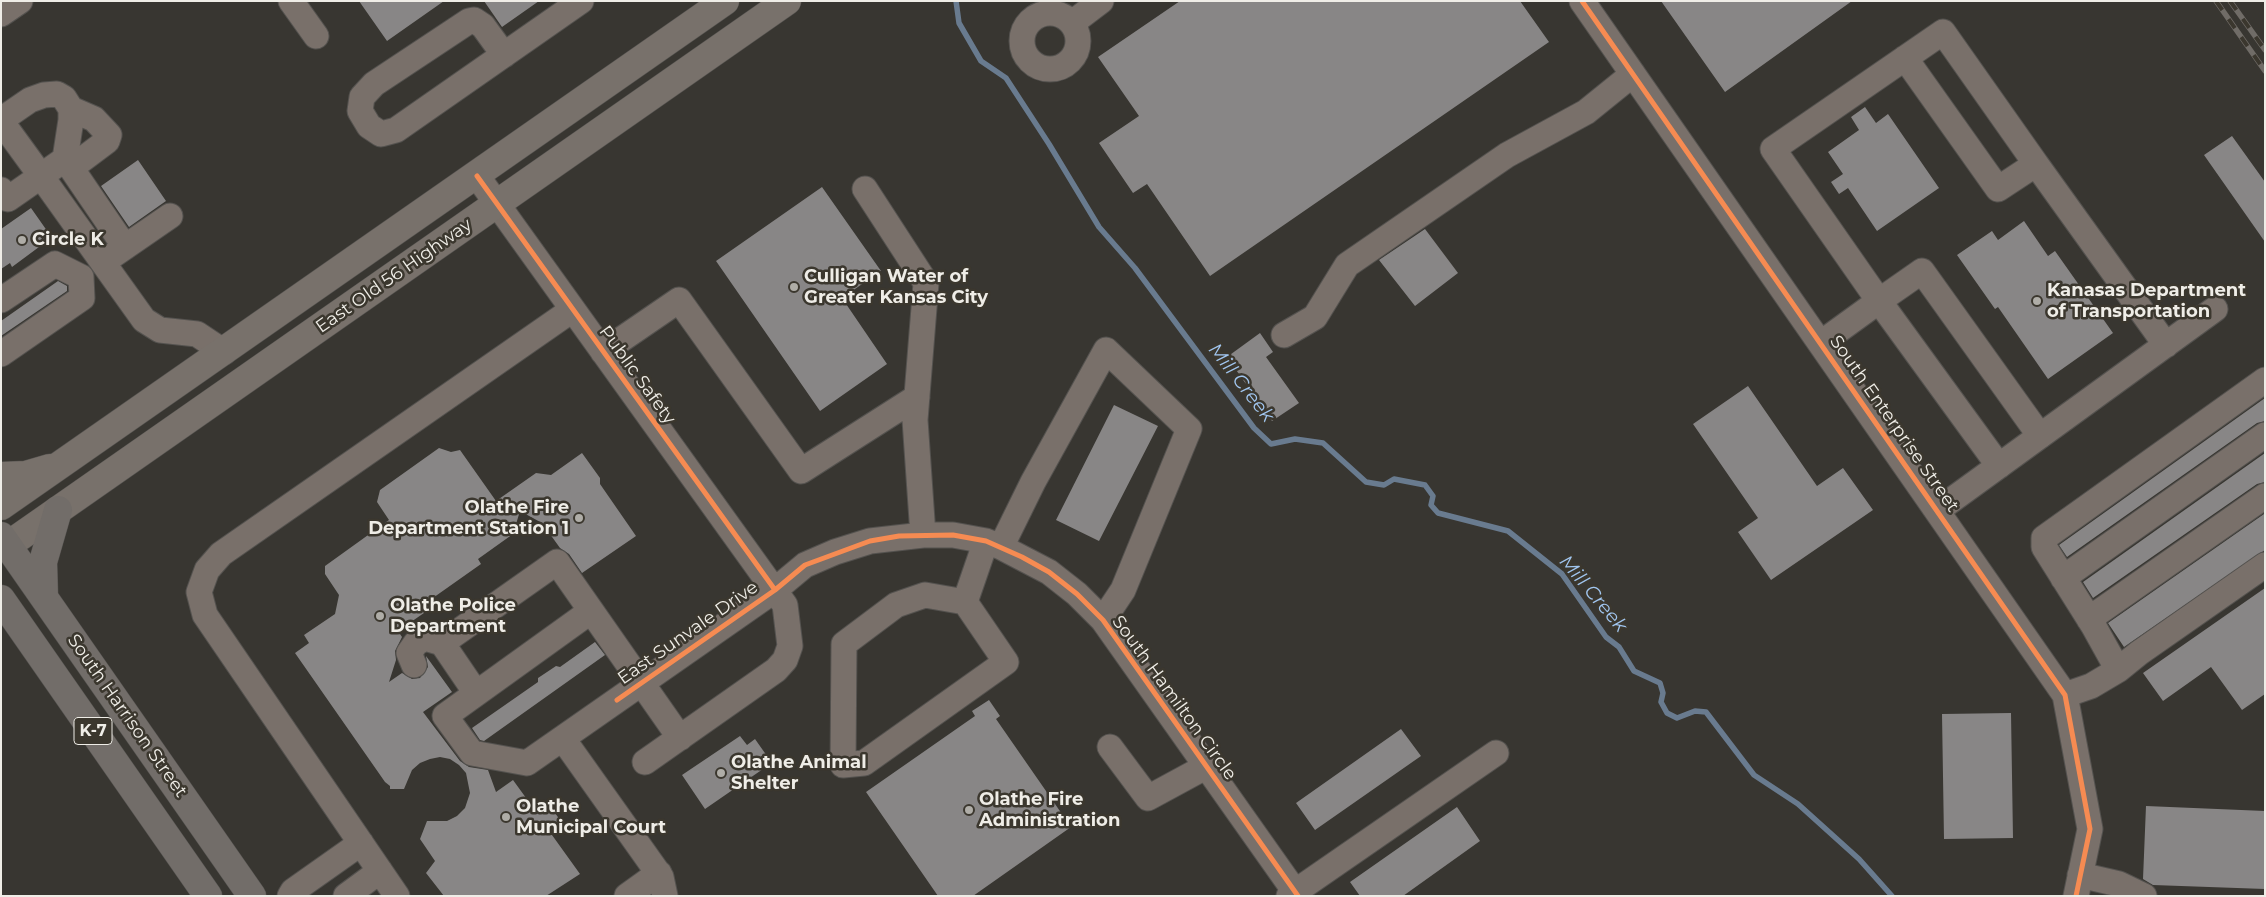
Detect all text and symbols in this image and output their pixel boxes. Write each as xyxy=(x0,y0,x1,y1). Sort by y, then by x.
street label: East Old 56 Highway xyxy=(312,214,476,338)
place label: Circle K xyxy=(32,229,104,251)
marker: Circle K xyxy=(16,234,28,246)
place label: Culligan Water of Greater Kansas City xyxy=(804,266,988,308)
place label: Kanasas Department of Transportation xyxy=(2047,280,2246,322)
marker: Culligan Water of Greater Kansas City xyxy=(788,281,800,293)
marker: Kanasas Department of Transportation xyxy=(2031,295,2043,307)
street label: Public Safety xyxy=(594,321,680,429)
street label: South Enterprise Street xyxy=(1825,332,1963,516)
water label: Mill Creek xyxy=(1203,339,1279,427)
place label: Olathe Fire Department Station 1 xyxy=(368,497,569,540)
marker: Olathe Fire Department Station 1 xyxy=(573,512,585,524)
water label: Mill Creek xyxy=(1554,551,1632,637)
street label: East Sunvale Drive xyxy=(614,577,762,689)
place label: Olathe Police Department xyxy=(390,595,516,638)
marker: Olathe Police Department xyxy=(374,610,386,622)
street label: South Hamilton Circle xyxy=(1107,612,1241,784)
street label: South Harrison Street xyxy=(62,630,192,802)
road number: K-7 xyxy=(74,718,112,744)
place label: Olathe Animal Shelter xyxy=(731,752,867,794)
marker: Olathe Animal Shelter xyxy=(715,767,727,779)
place label: Olathe Fire Administration xyxy=(979,789,1120,832)
place label: Olathe Municipal Court xyxy=(516,796,666,839)
marker: Olathe Fire Administration xyxy=(963,804,975,816)
marker: Olathe Municipal Court xyxy=(500,811,512,823)

